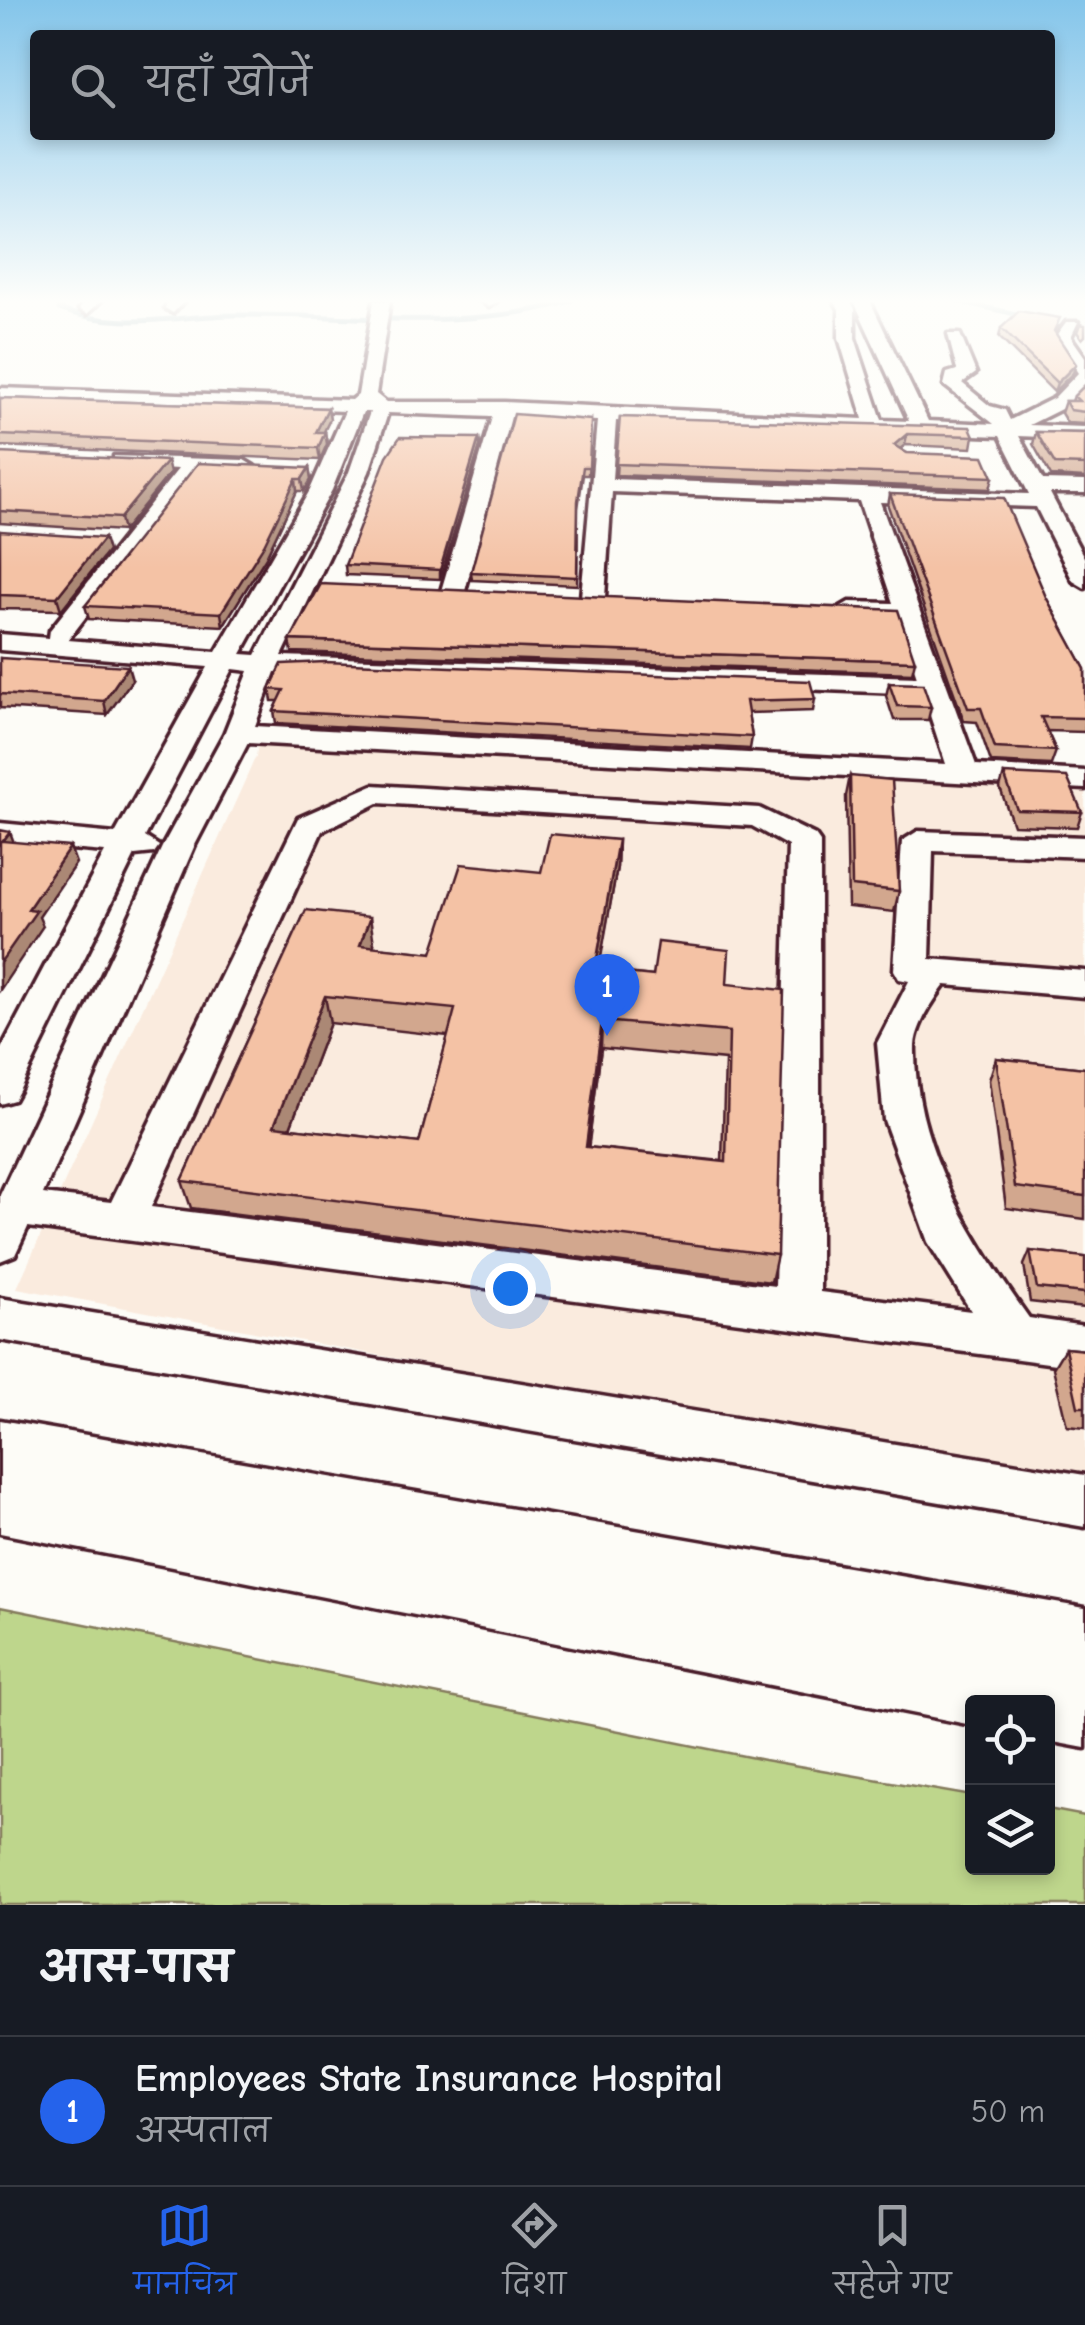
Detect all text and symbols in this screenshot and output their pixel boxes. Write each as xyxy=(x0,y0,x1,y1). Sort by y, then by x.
search box xyxy=(30,30,1055,140)
icon: search xyxy=(65,58,120,113)
text: यहाँ खोजें xyxy=(145,61,311,105)
pin: 1 xyxy=(574,954,640,1036)
your location xyxy=(485,1263,536,1314)
map controls xyxy=(965,1695,1055,1875)
button: locate xyxy=(965,1695,1055,1785)
button: layers xyxy=(965,1785,1055,1875)
text: आस-पास xyxy=(40,1943,232,1992)
text: Employees State Insurance Hospital xyxy=(135,2057,723,2101)
text: 1 xyxy=(66,2093,79,2130)
text: 50 m xyxy=(971,2093,1045,2130)
text: अस्पताल xyxy=(135,2113,271,2150)
tab: मानचित्र xyxy=(133,2198,236,2315)
tab: दिशा xyxy=(503,2198,566,2315)
tab: सहेजे गए xyxy=(833,2198,952,2315)

